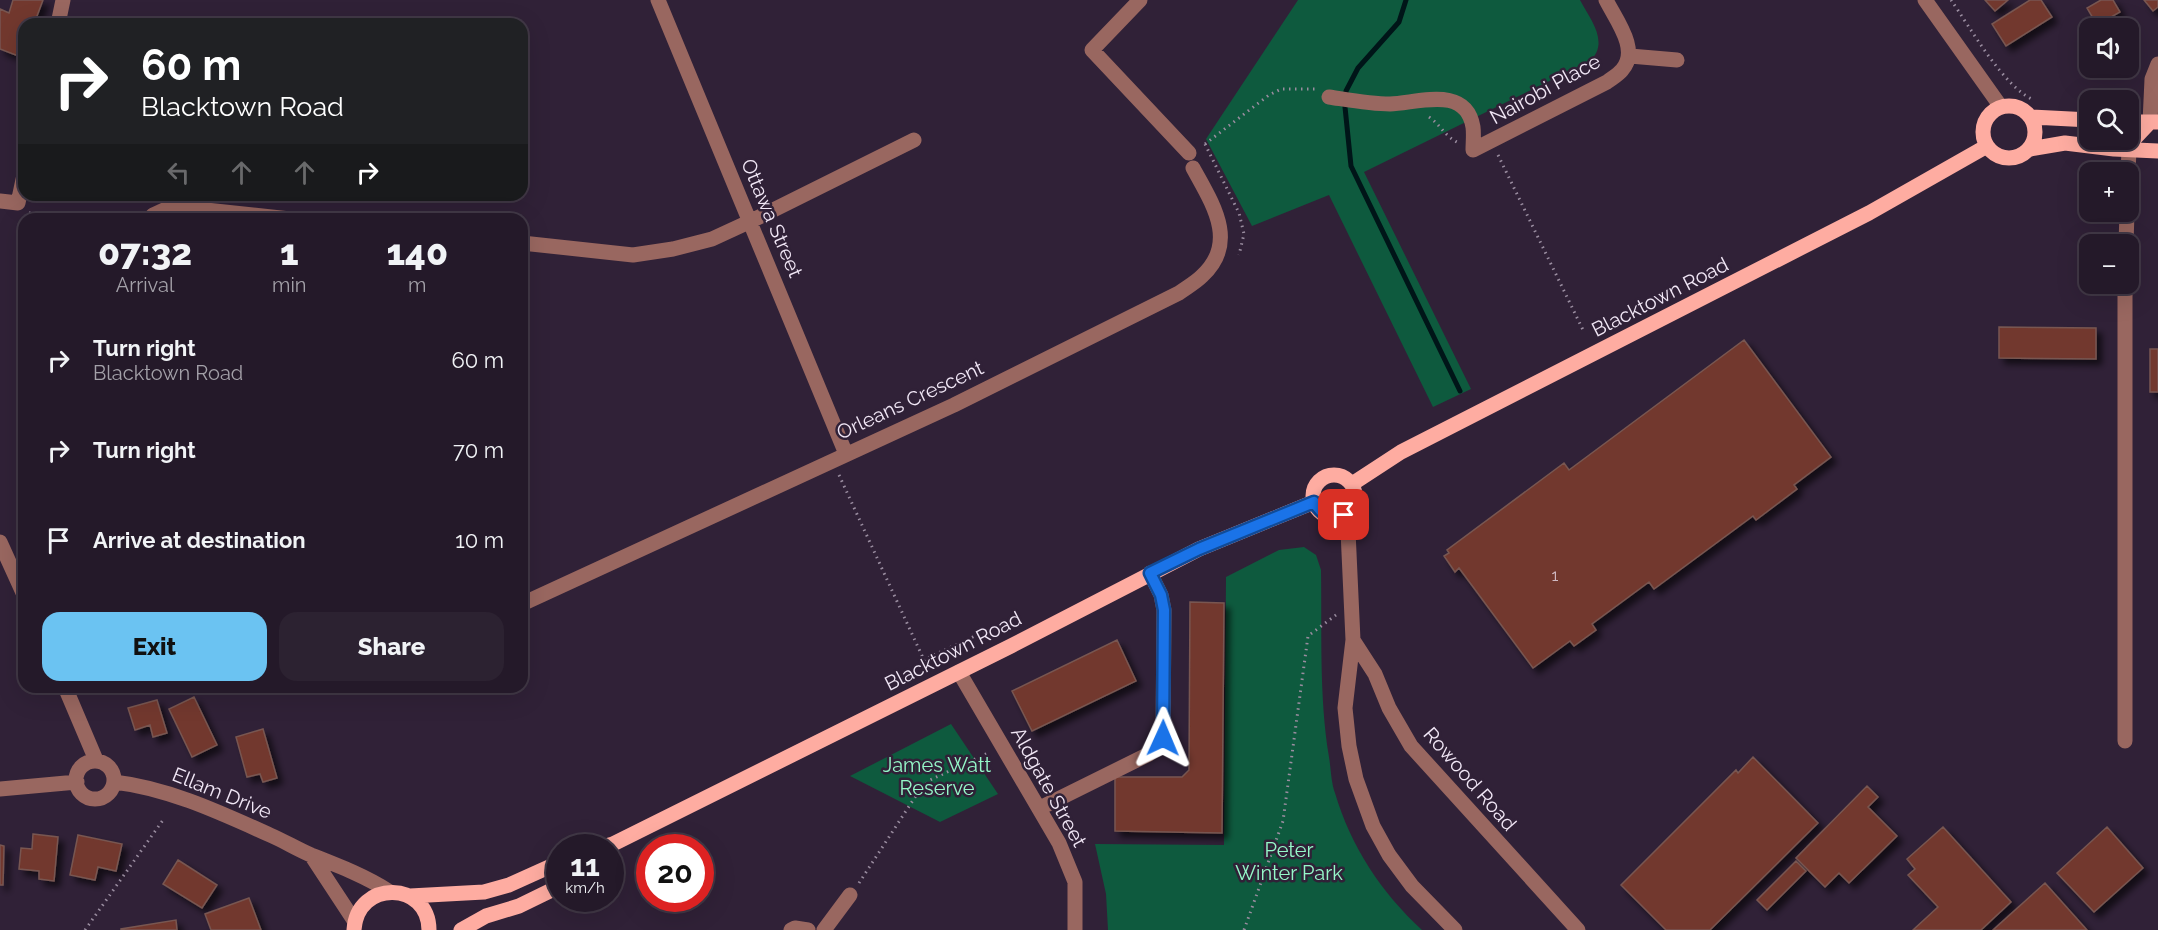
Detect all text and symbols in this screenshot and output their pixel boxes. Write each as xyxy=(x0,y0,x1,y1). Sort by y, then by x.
map controls xyxy=(2079,18,2139,294)
button: sound xyxy=(2079,18,2139,78)
text: 60 m xyxy=(141,41,241,90)
icon: right xyxy=(42,42,120,120)
street label: Nairobi Place xyxy=(1486,49,1605,129)
button: search xyxy=(2079,90,2139,150)
text: Blacktown Road xyxy=(141,91,344,122)
street label: Ottawa Street xyxy=(736,155,808,281)
icon: left xyxy=(162,156,195,189)
icon: ahead xyxy=(225,156,258,189)
icon: ahead xyxy=(288,156,321,189)
icon: right xyxy=(351,156,384,189)
button: + xyxy=(2079,162,2139,222)
text: 07:32 xyxy=(98,231,192,273)
text: 1 xyxy=(280,231,299,273)
text: 140 xyxy=(386,231,448,273)
button: − xyxy=(2079,234,2139,294)
street label: Blacktown Road xyxy=(1588,252,1732,342)
text: Arrival xyxy=(116,273,174,297)
text: min xyxy=(272,273,306,297)
text: m xyxy=(408,273,426,297)
text: Turn right xyxy=(93,335,196,361)
icon: right xyxy=(42,344,75,377)
text: 60 m xyxy=(451,347,504,373)
street label: Orleans Crescent xyxy=(833,355,987,445)
text: Blacktown Road xyxy=(93,361,243,385)
icon: right xyxy=(42,434,75,467)
text: Turn right xyxy=(93,437,196,463)
text: 70 m xyxy=(453,437,504,463)
pin xyxy=(1318,489,1369,540)
icon: arrive xyxy=(1327,498,1360,531)
icon: arrive xyxy=(42,524,75,557)
text: Arrive at destination xyxy=(93,527,306,553)
text: 10 m xyxy=(455,527,504,553)
house number: 1 xyxy=(1552,566,1559,585)
street label: Blacktown Road xyxy=(881,606,1025,696)
button: Exit xyxy=(42,612,267,681)
button: Share xyxy=(279,612,504,681)
position arrow xyxy=(1131,706,1195,770)
street label: Rowood Road xyxy=(1418,722,1522,836)
street label: Aldgate Street xyxy=(1006,723,1092,851)
park label: James Watt Reserve xyxy=(883,753,992,800)
street label: Ellam Drive xyxy=(169,762,275,824)
speed limit sign: 20 xyxy=(636,834,714,912)
park label: Peter Winter Park xyxy=(1235,838,1343,885)
text: 11 xyxy=(570,848,600,883)
text: km/h xyxy=(565,879,605,897)

